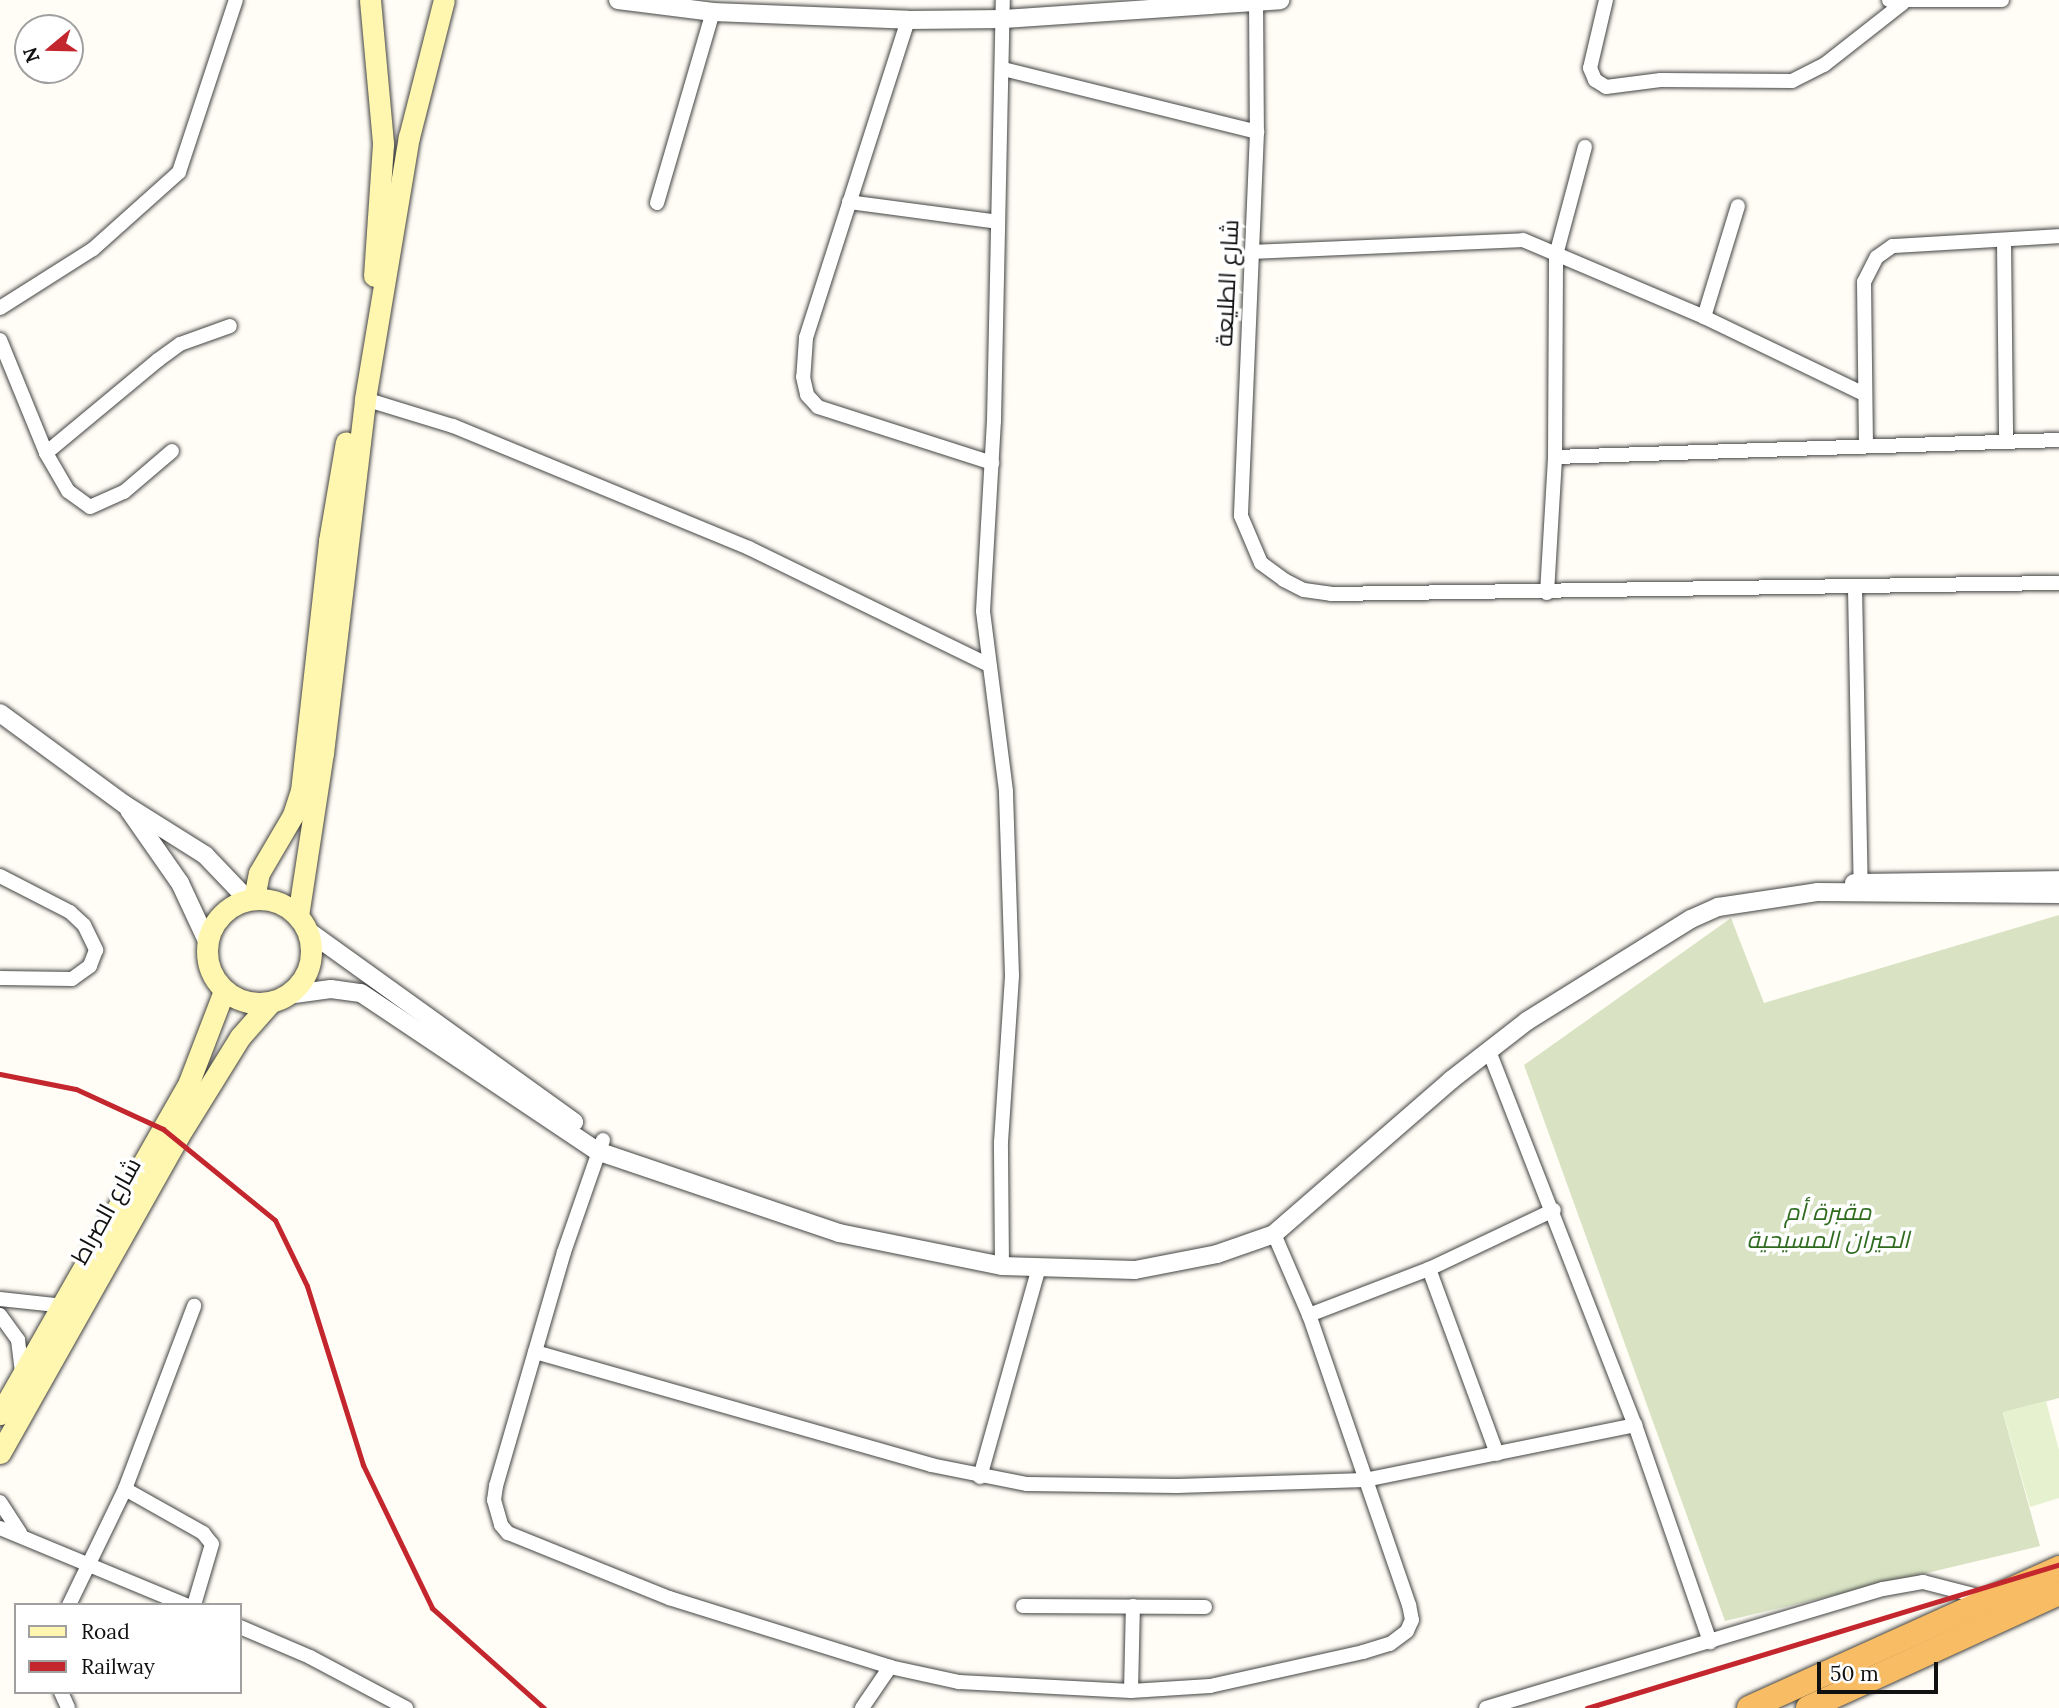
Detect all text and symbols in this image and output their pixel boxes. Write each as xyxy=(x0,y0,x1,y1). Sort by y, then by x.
north arrow xyxy=(14,14,84,84)
text: N xyxy=(17,44,45,66)
street label: شارع الطليعة xyxy=(1209,219,1245,347)
street label: شارع الصراط xyxy=(65,1153,147,1269)
park label: مقبرة أم الحيران المسيحية xyxy=(1747,1198,1909,1254)
legend xyxy=(14,1603,242,1694)
text: Road xyxy=(81,1618,130,1645)
scale bar xyxy=(1821,1648,1942,1692)
text: Railway xyxy=(81,1653,155,1680)
text: 50 m xyxy=(1830,1660,1879,1687)

